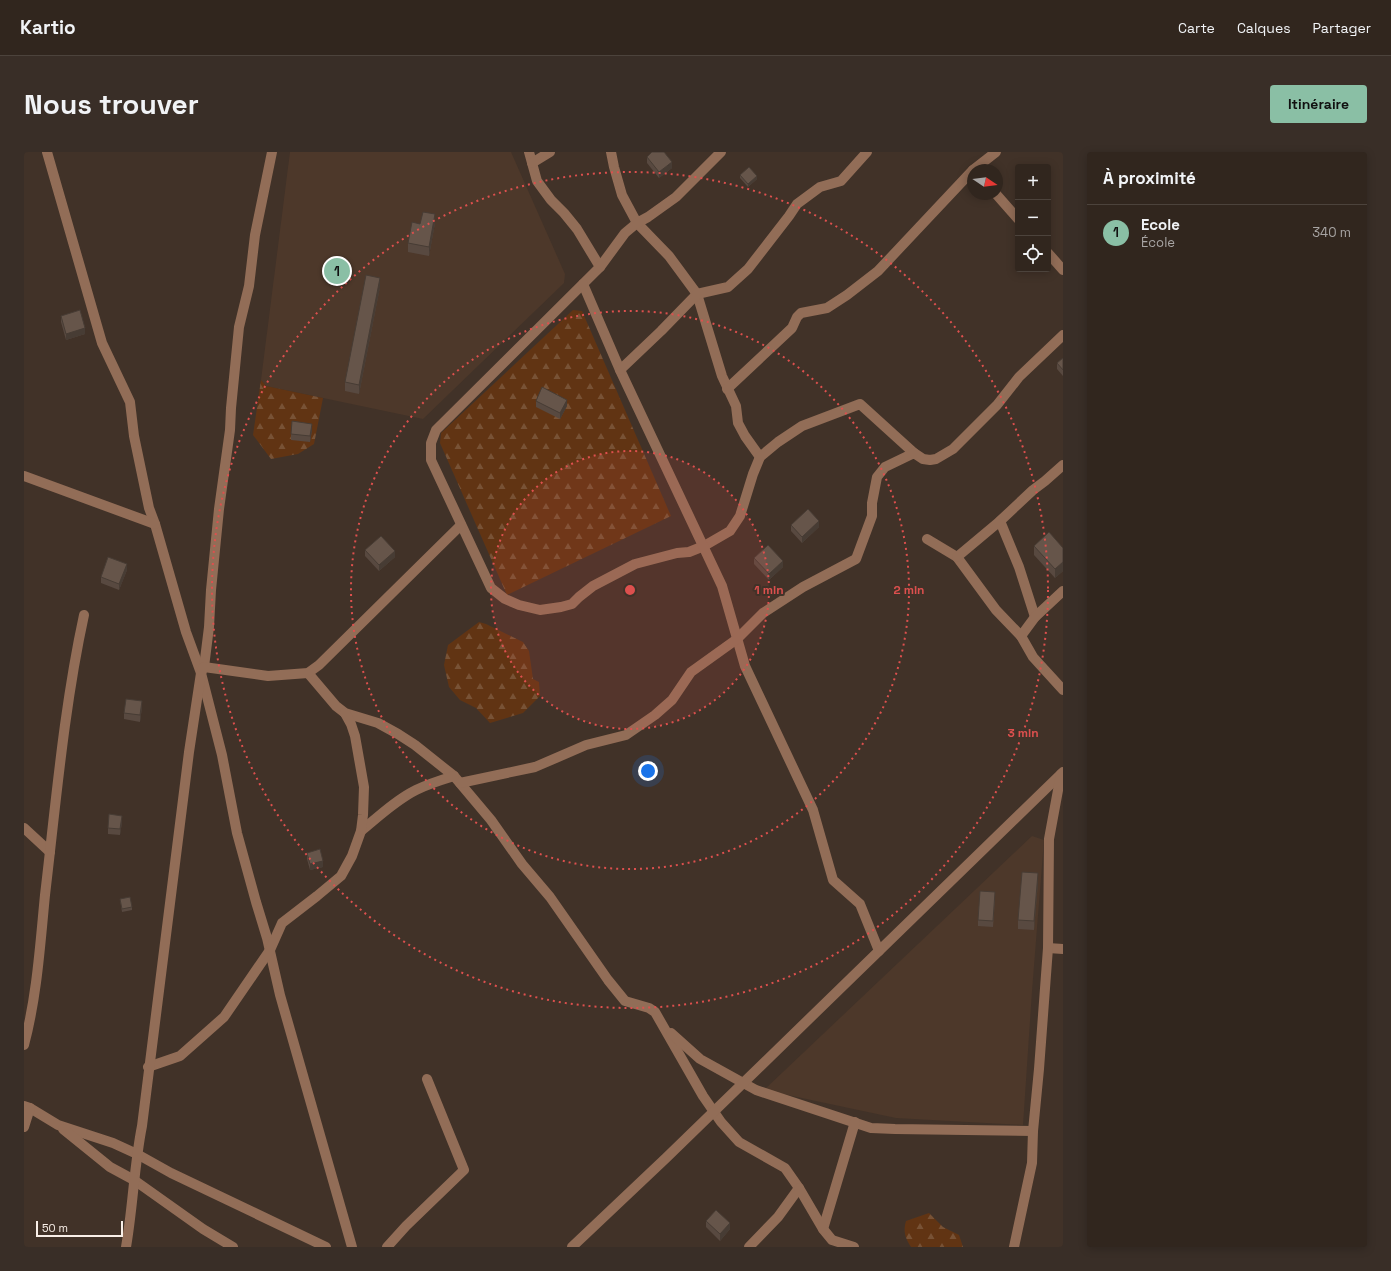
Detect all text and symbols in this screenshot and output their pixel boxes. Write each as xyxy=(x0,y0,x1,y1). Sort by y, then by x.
text: Kartio xyxy=(20,15,76,40)
text: Carte xyxy=(1178,19,1215,37)
text: Calques xyxy=(1237,19,1291,37)
text: Partager xyxy=(1313,19,1371,37)
button: Itinéraire xyxy=(1270,85,1367,123)
text: Nous trouver xyxy=(24,86,199,122)
north arrow xyxy=(967,164,1003,200)
map controls xyxy=(1015,164,1051,272)
button: + xyxy=(1015,164,1051,200)
text: À proximité xyxy=(1103,167,1196,189)
button: − xyxy=(1015,200,1051,236)
text: Ecole xyxy=(1141,215,1180,234)
text: 1 xyxy=(1113,224,1119,241)
text: 340 m xyxy=(1312,224,1351,241)
text: École xyxy=(1141,234,1175,251)
button: locate xyxy=(1015,236,1051,272)
pin: 1 xyxy=(324,256,350,286)
text: 1 min xyxy=(754,582,784,598)
text: 2 min xyxy=(893,582,925,598)
centre of rings xyxy=(623,583,637,597)
text: 3 min xyxy=(1007,725,1039,741)
your location xyxy=(638,761,658,781)
scale bar xyxy=(36,1219,123,1238)
text: 50 m xyxy=(42,1221,68,1235)

